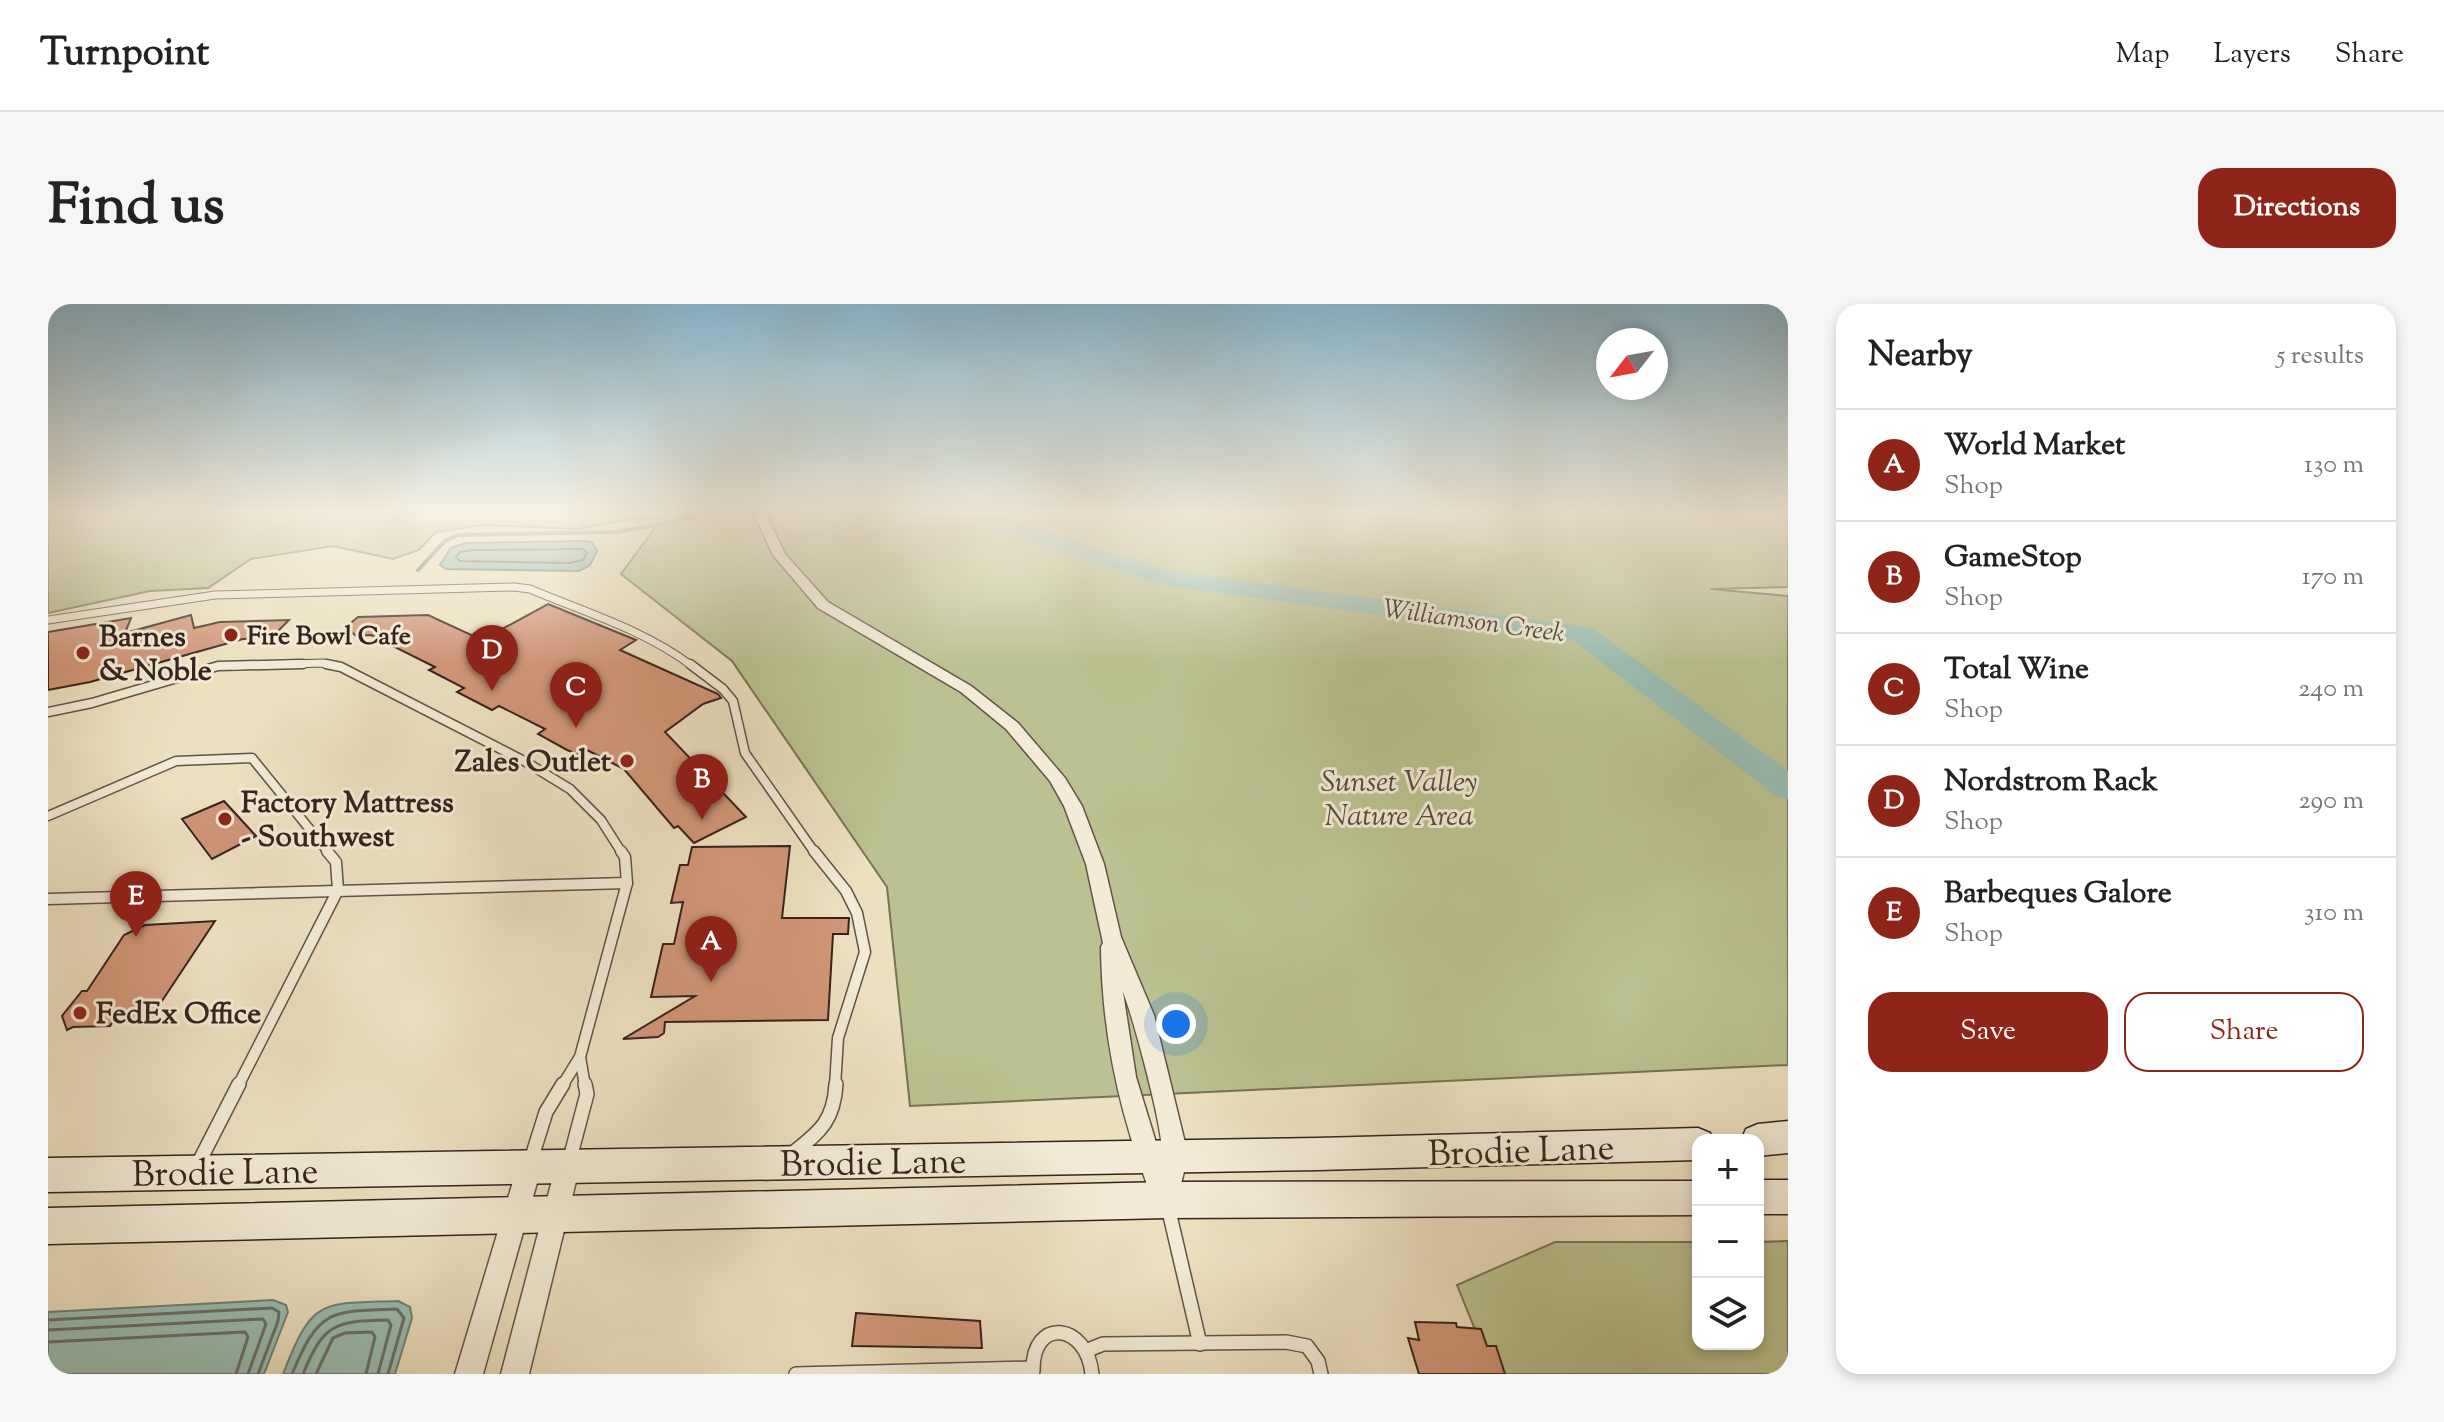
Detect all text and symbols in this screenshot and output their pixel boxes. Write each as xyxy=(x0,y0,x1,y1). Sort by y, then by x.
text: Turnpoint xyxy=(40,28,209,82)
text: Map xyxy=(2116,35,2169,75)
text: Layers xyxy=(2213,35,2291,75)
text: Share xyxy=(2335,35,2404,75)
text: Find us xyxy=(48,168,224,249)
button: Directions xyxy=(2198,168,2396,248)
north arrow xyxy=(1596,328,1668,400)
text: Nearby xyxy=(1868,332,1973,381)
text: 5 results xyxy=(2276,338,2364,375)
text: World Market xyxy=(1944,425,2125,468)
text: A xyxy=(1883,447,1905,484)
text: 130 m xyxy=(2304,447,2364,484)
text: Shop xyxy=(1944,468,2003,505)
text: GameStop xyxy=(1944,537,2082,580)
text: B xyxy=(1886,559,1902,596)
text: 170 m xyxy=(2302,559,2364,596)
text: Shop xyxy=(1944,580,2003,617)
water label: Williamson Creek xyxy=(1380,591,1567,654)
place label: Barnes & Noble xyxy=(99,617,212,694)
place label: Fire Bowl Cafe xyxy=(247,619,411,656)
pin: D xyxy=(466,625,518,691)
marker: Fire Bowl Cafe xyxy=(222,626,240,644)
marker: Barnes & Noble xyxy=(74,644,92,662)
text: Total Wine xyxy=(1944,649,2089,692)
pin: C xyxy=(550,662,602,728)
text: C xyxy=(1884,671,1904,708)
text: 240 m xyxy=(2298,671,2364,708)
text: Shop xyxy=(1944,692,2003,729)
place label: Zales Outlet xyxy=(455,742,612,785)
marker: Zales Outlet xyxy=(618,752,636,770)
pin: B xyxy=(676,754,728,820)
text: Nordstrom Rack xyxy=(1944,761,2158,804)
park label: Sunset Valley Nature Area xyxy=(1321,762,1477,839)
place label: Factory Mattress - Southwest xyxy=(241,783,454,860)
text: D xyxy=(1884,783,1904,820)
text: 290 m xyxy=(2298,783,2364,820)
text: Shop xyxy=(1944,804,2003,841)
marker: Factory Mattress - Southwest xyxy=(216,810,234,828)
pin: E xyxy=(110,871,162,937)
text: Barbeques Galore xyxy=(1944,873,2172,916)
text: E xyxy=(1886,895,1902,932)
text: 310 m xyxy=(2304,895,2364,932)
pin: A xyxy=(685,916,737,982)
text: Shop xyxy=(1944,916,2003,953)
button: Save xyxy=(1868,992,2108,1072)
button: Share xyxy=(2124,992,2364,1072)
place label: FedEx Office xyxy=(96,994,261,1037)
marker: FedEx Office xyxy=(71,1004,89,1022)
your location xyxy=(1156,1004,1196,1044)
street label: Brodie Lane xyxy=(1427,1124,1615,1182)
map controls xyxy=(1692,1134,1764,1350)
button: + xyxy=(1692,1134,1764,1206)
street label: Brodie Lane xyxy=(779,1137,967,1193)
street label: Brodie Lane xyxy=(131,1147,319,1203)
button: − xyxy=(1692,1206,1764,1278)
button: layers xyxy=(1692,1278,1764,1350)

